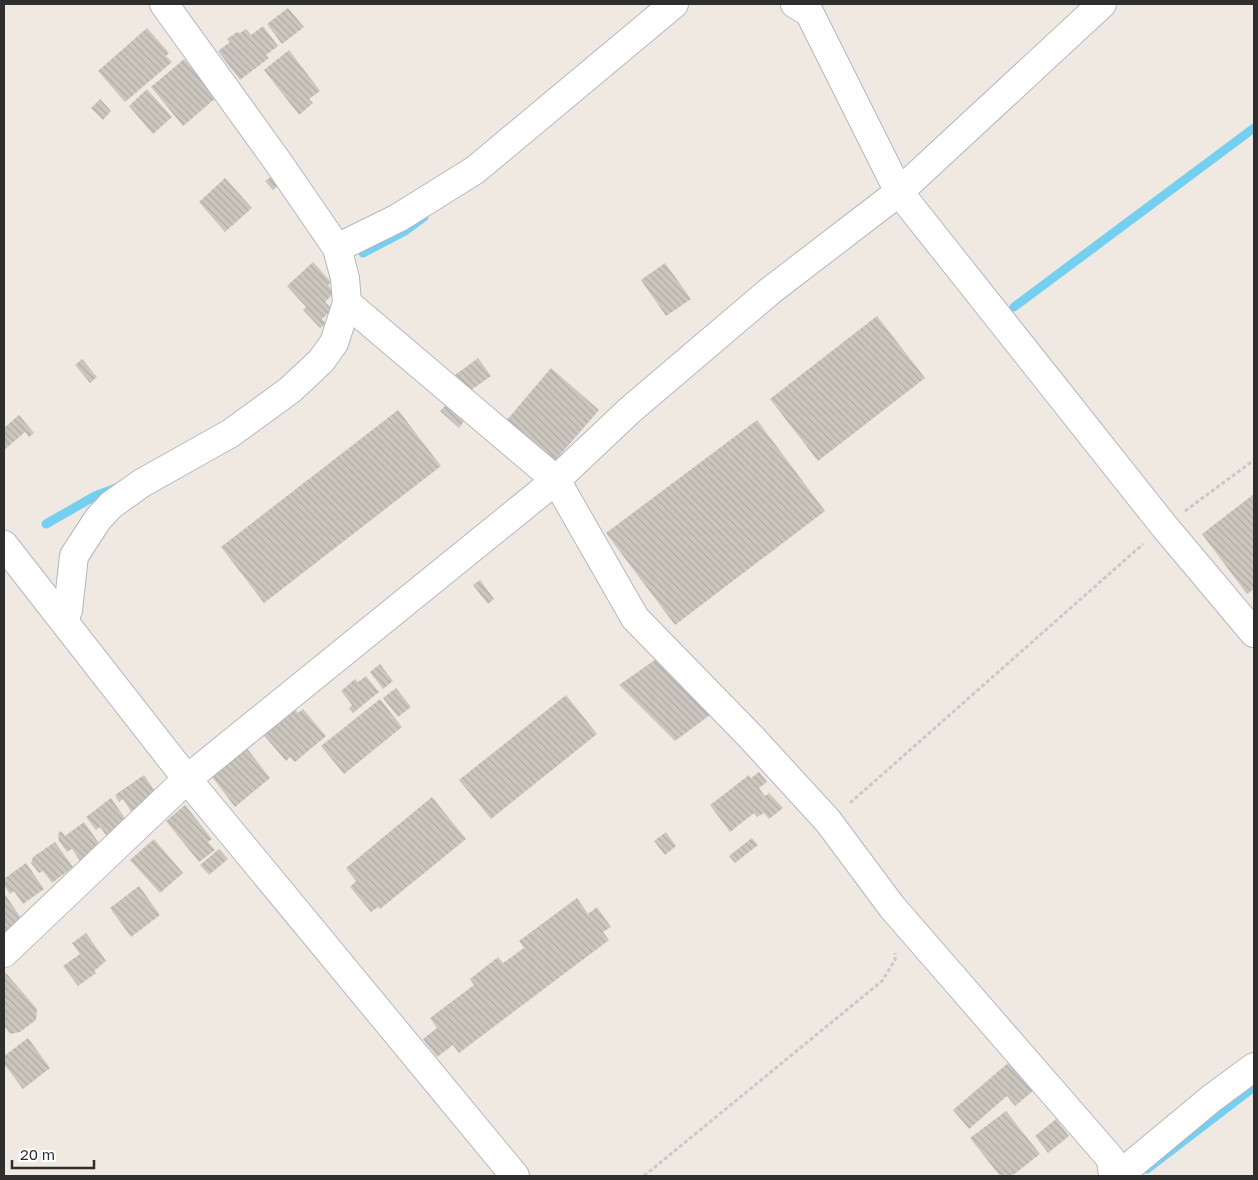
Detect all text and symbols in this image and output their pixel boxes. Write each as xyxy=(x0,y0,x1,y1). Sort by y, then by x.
scale bar xyxy=(12,1138,95,1170)
text: 20 m xyxy=(20,1145,55,1163)

